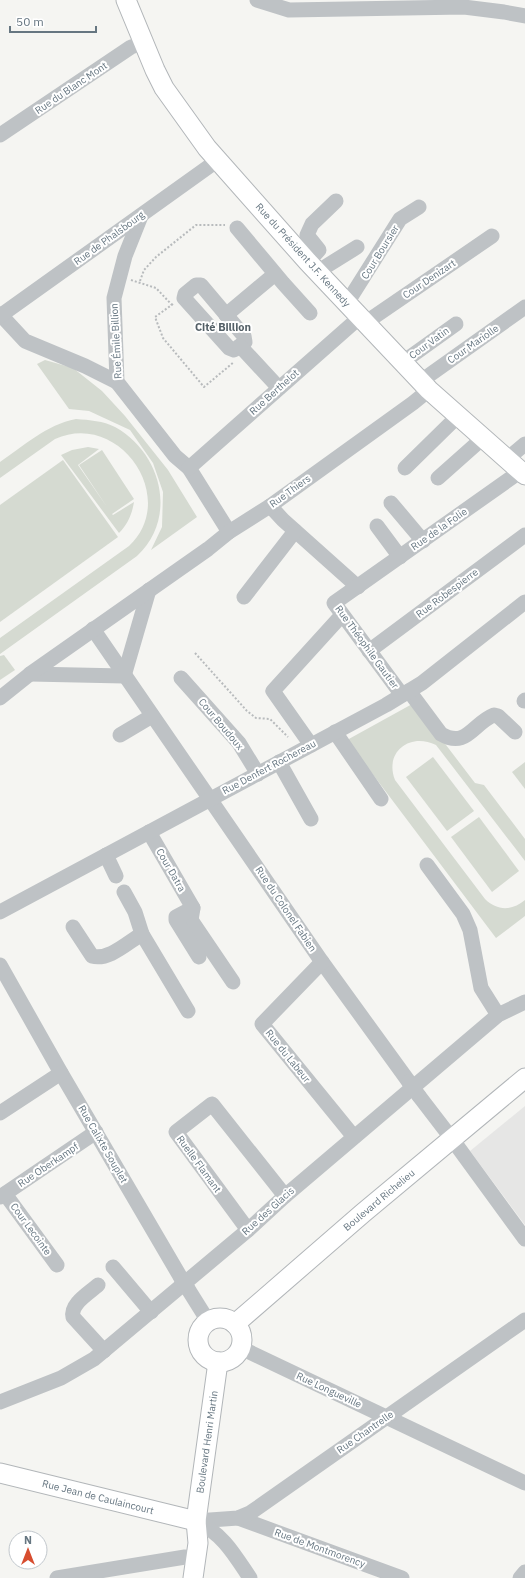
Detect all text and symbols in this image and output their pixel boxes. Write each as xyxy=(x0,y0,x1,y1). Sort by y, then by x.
scale bar xyxy=(10,8,96,34)
text: 50 m xyxy=(16,14,44,29)
street label: Rue du Blanc Mont xyxy=(32,59,110,117)
street label: Rue du Président J.F. Kennedy xyxy=(253,200,353,310)
street label: Rue de Phalsbourg xyxy=(71,208,147,268)
street label: Cour Boursier xyxy=(358,222,402,282)
street label: Cour Denizart xyxy=(400,256,458,301)
street label: Rue Émile Billion xyxy=(108,303,124,379)
district label: Cité Billion xyxy=(195,320,251,334)
street label: Cour Mariolle xyxy=(445,321,502,366)
street label: Cour Vatin xyxy=(406,324,452,362)
street label: Rue Berthelot xyxy=(247,366,302,418)
street label: Rue Thiers xyxy=(267,472,313,510)
street label: Rue de la Folie xyxy=(408,505,470,553)
street label: Rue Robespierre xyxy=(413,565,481,621)
street label: Rue Théophile Gautier xyxy=(332,603,402,692)
street label: Cour Boudoux xyxy=(196,696,246,752)
street label: Rue Denfert Rochereau xyxy=(220,737,318,797)
street label: Cour Datra xyxy=(153,846,189,895)
street label: Rue du Colonel Fabien xyxy=(253,864,319,954)
street label: Rue du Labeur xyxy=(263,1027,314,1086)
street label: Rue Calixte Souplet xyxy=(75,1103,131,1186)
street label: Ruelle Flamant xyxy=(174,1133,224,1196)
street label: Rue Oberkampf xyxy=(15,1140,81,1190)
street label: Boulevard Richelieu xyxy=(341,1166,417,1234)
street label: Rue des Glacis xyxy=(239,1184,297,1238)
street label: Cour Lecointe xyxy=(8,1200,55,1258)
street label: Rue Longueville xyxy=(294,1369,364,1411)
street label: Boulevard Henri Martin xyxy=(193,1390,221,1494)
street label: Rue Chantrelle xyxy=(334,1407,396,1456)
street label: Rue Jean de Caulaincourt xyxy=(41,1477,156,1517)
street label: Rue de Montmorency xyxy=(273,1526,367,1570)
north arrow xyxy=(8,1530,48,1570)
text: N xyxy=(24,1533,32,1547)

